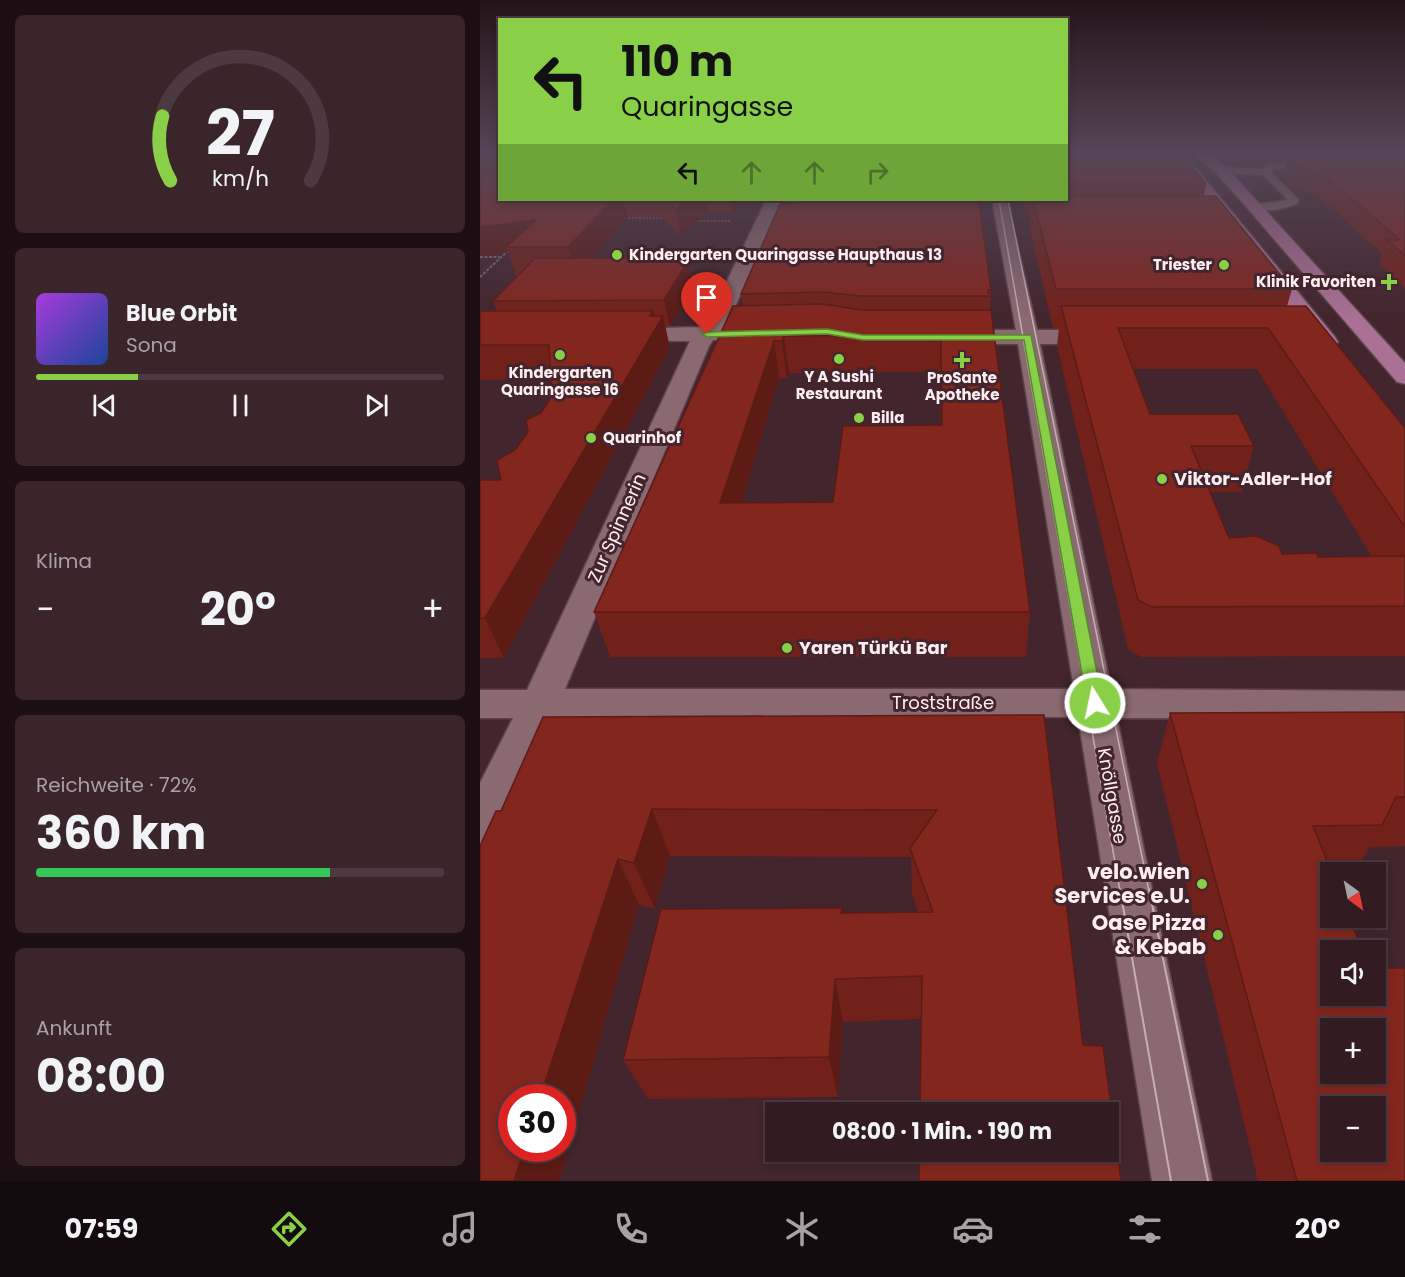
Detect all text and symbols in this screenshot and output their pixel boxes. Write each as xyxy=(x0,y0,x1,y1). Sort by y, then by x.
text: 110 m xyxy=(621,32,733,91)
icon: left xyxy=(522,42,600,120)
text: Quaringasse xyxy=(621,88,793,125)
text: 27 xyxy=(205,89,275,177)
icon: left xyxy=(672,156,705,189)
icon: ahead xyxy=(735,156,768,189)
icon: ahead xyxy=(798,156,831,189)
icon: right xyxy=(861,156,894,189)
text: km/h xyxy=(211,163,269,194)
place label: Kindergarten Quaringasse Haupthaus 13 xyxy=(629,244,942,265)
marker: Kindergarten Quaringasse Haupthaus 13 xyxy=(610,248,624,262)
place label: Triester xyxy=(1153,254,1213,275)
marker: Triester xyxy=(1217,258,1231,272)
place label: Klinik Favoriten xyxy=(1256,271,1376,292)
pin xyxy=(681,272,732,334)
marker: Klinik Favoriten xyxy=(1380,273,1398,291)
icon: arrive xyxy=(690,281,723,314)
text: Blue Orbit xyxy=(126,298,237,329)
text: Sona xyxy=(126,331,177,359)
marker: Kindergarten Quaringasse 16 xyxy=(553,348,567,362)
marker: Y A Sushi Restaurant xyxy=(832,352,846,366)
marker: ProSante Apotheke xyxy=(955,353,969,367)
place label: Kindergarten Quaringasse 16 xyxy=(501,362,619,400)
place label: Y A Sushi Restaurant xyxy=(796,366,882,404)
place label: ProSante Apotheke xyxy=(925,367,999,405)
icon: previous xyxy=(88,389,121,422)
icon: pause xyxy=(224,389,257,422)
icon: next xyxy=(360,389,393,422)
place label: Billa xyxy=(871,407,904,428)
marker: Billa xyxy=(852,411,866,425)
place label: Quarinhof xyxy=(603,427,682,448)
marker: Quarinhof xyxy=(584,431,598,445)
place label: Viktor-Adler-Hof xyxy=(1174,466,1332,491)
street label: Zur Spinnerin xyxy=(581,469,652,586)
marker: Viktor-Adler-Hof xyxy=(1155,472,1169,486)
text: Klima xyxy=(36,547,92,575)
text: 20° xyxy=(200,578,276,641)
text: − xyxy=(36,586,54,633)
text: + xyxy=(421,586,444,633)
place label: Yaren Türkü Bar xyxy=(799,635,948,660)
marker: Yaren Türkü Bar xyxy=(780,641,794,655)
position arrow xyxy=(1063,671,1127,735)
street label: Troststraße xyxy=(892,690,994,715)
street label: Knöllgasse xyxy=(1092,746,1133,846)
text: Reichweite · 72% xyxy=(36,771,196,799)
text: 360 km xyxy=(36,802,206,865)
place label: velo.wien Services e.U. xyxy=(1054,857,1190,910)
north arrow xyxy=(1320,862,1386,928)
map controls xyxy=(1320,862,1386,1162)
marker: velo.wien Services e.U. xyxy=(1195,877,1209,891)
place label: Oase Pizza & Kebab xyxy=(1092,908,1206,961)
marker: Oase Pizza & Kebab xyxy=(1211,928,1225,942)
button: sound xyxy=(1320,940,1386,1006)
text: Ankunft xyxy=(36,1014,112,1042)
button: + xyxy=(1320,1018,1386,1084)
text: 08:00 xyxy=(36,1045,166,1108)
speed limit sign: 30 xyxy=(498,1084,576,1162)
button: − xyxy=(1320,1096,1386,1162)
text: 08:00 · 1 Min. · 190 m xyxy=(832,1116,1052,1147)
icon: directions xyxy=(268,1208,310,1250)
icon: music xyxy=(439,1208,481,1250)
icon: phone xyxy=(610,1208,652,1250)
icon: climate xyxy=(781,1208,823,1250)
icon: car xyxy=(952,1208,994,1250)
icon: filters xyxy=(1124,1208,1166,1250)
text: 07:59 xyxy=(65,1210,138,1247)
text: 20° xyxy=(1295,1210,1340,1247)

